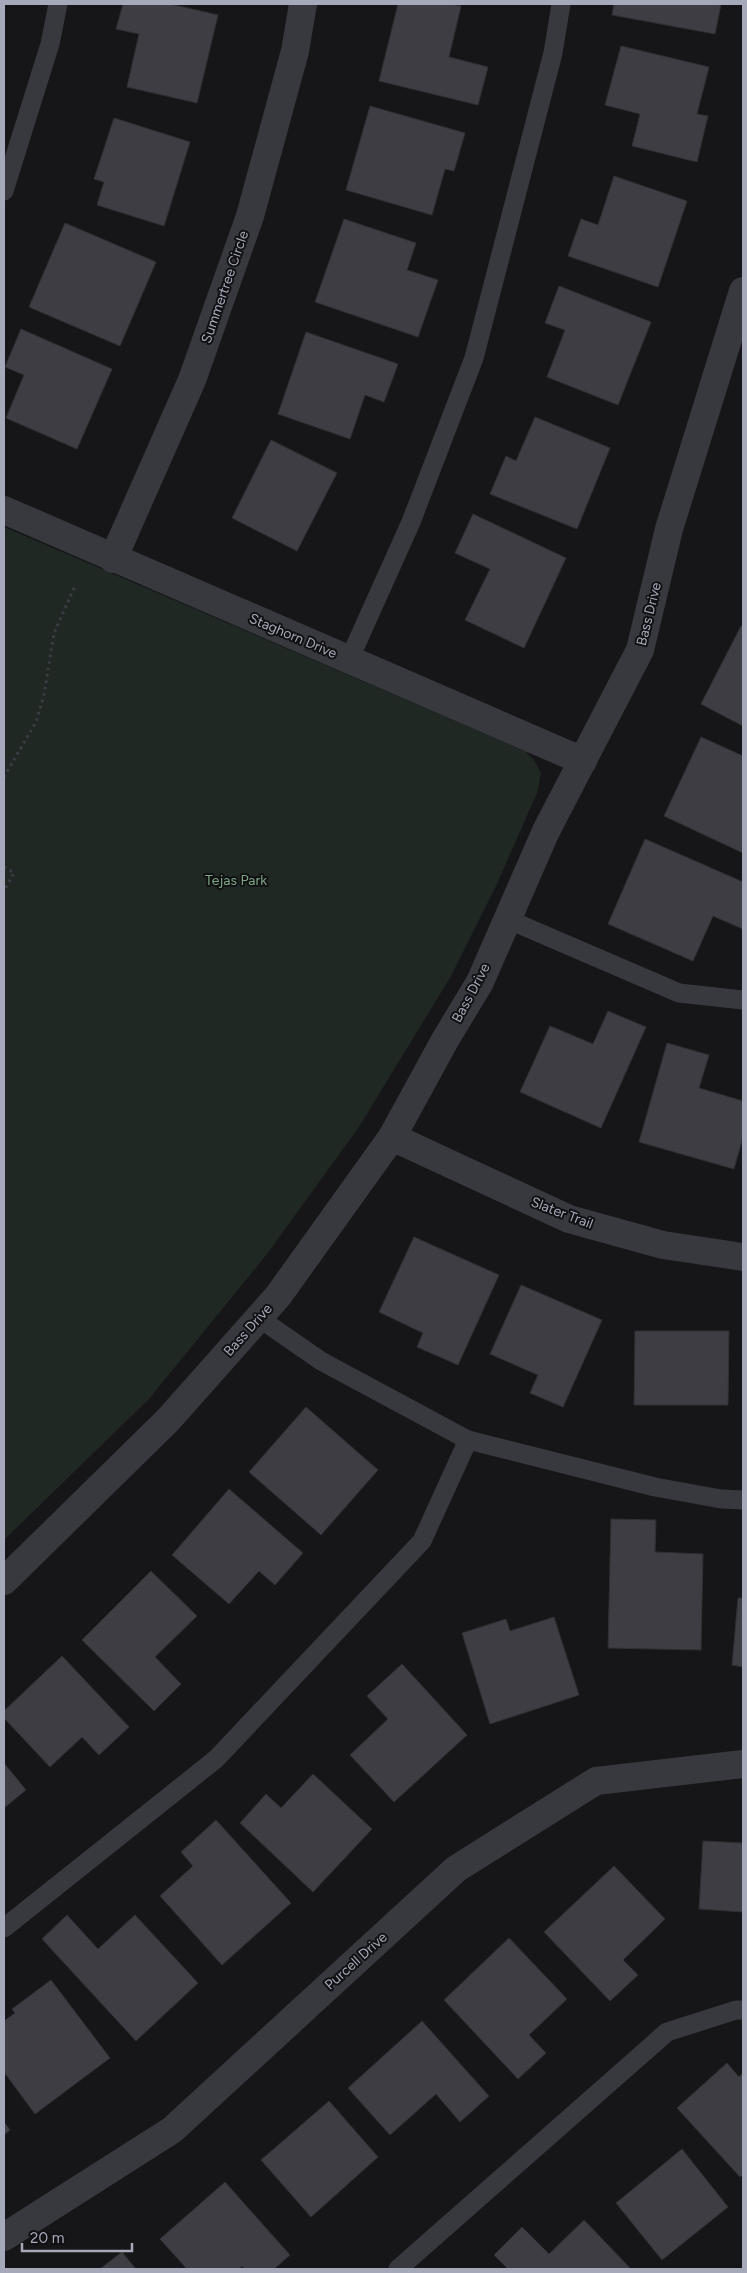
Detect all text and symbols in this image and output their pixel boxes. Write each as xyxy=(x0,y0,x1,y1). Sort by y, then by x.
street label: Summertree Circle xyxy=(198,228,252,345)
street label: Bass Drive xyxy=(633,580,665,647)
street label: Staghorn Drive xyxy=(247,610,340,662)
park label: Tejas Park xyxy=(205,872,267,889)
street label: Bass Drive xyxy=(448,960,494,1026)
street label: Slater Trail xyxy=(529,1193,595,1233)
street label: Bass Drive xyxy=(220,1300,276,1360)
street label: Purcell Drive xyxy=(321,1928,391,1993)
scale bar xyxy=(22,2220,132,2252)
text: 20 m xyxy=(30,2229,64,2247)

